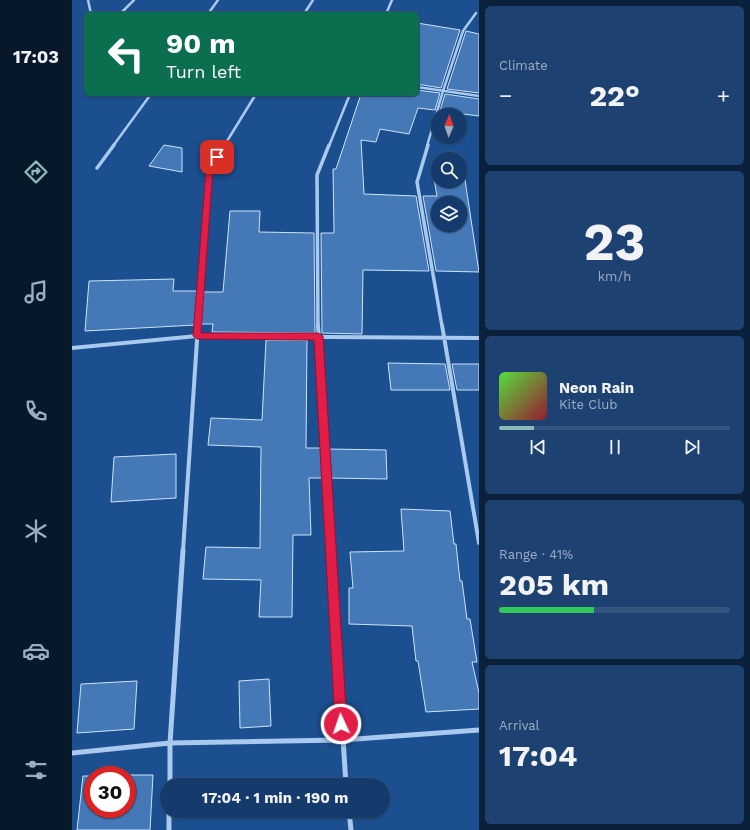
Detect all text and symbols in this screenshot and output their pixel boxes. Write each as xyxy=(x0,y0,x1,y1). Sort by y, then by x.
text: 90 m xyxy=(166,27,236,60)
icon: left xyxy=(100,28,152,80)
text: 17:03 xyxy=(13,46,59,67)
text: Climate xyxy=(499,58,548,73)
text: Turn left xyxy=(166,61,241,82)
text: 22° xyxy=(589,78,640,113)
text: − xyxy=(499,83,512,108)
text: + xyxy=(717,83,730,108)
north arrow xyxy=(431,108,467,144)
map controls xyxy=(431,108,467,232)
pin xyxy=(200,140,234,174)
icon: arrive xyxy=(206,146,228,168)
button: search xyxy=(431,152,467,188)
icon: directions xyxy=(22,158,50,186)
button: layers xyxy=(431,196,467,232)
text: 23 xyxy=(584,212,645,273)
text: km/h xyxy=(598,269,631,284)
icon: music xyxy=(22,278,50,306)
text: Neon Rain xyxy=(559,379,634,397)
icon: phone xyxy=(22,397,50,425)
text: Kite Club xyxy=(559,397,617,412)
icon: previous xyxy=(527,436,549,458)
icon: pause xyxy=(604,436,626,458)
icon: next xyxy=(681,436,703,458)
icon: climate xyxy=(22,517,50,545)
text: Range · 41% xyxy=(499,547,573,562)
text: 205 km xyxy=(499,567,609,602)
icon: car xyxy=(22,637,50,665)
position arrow xyxy=(320,703,362,745)
text: Arrival xyxy=(499,718,540,733)
text: 17:04 xyxy=(499,738,577,773)
icon: filters xyxy=(22,756,50,784)
speed limit sign: 30 xyxy=(84,766,136,818)
text: 17:04 · 1 min · 190 m xyxy=(202,789,348,807)

